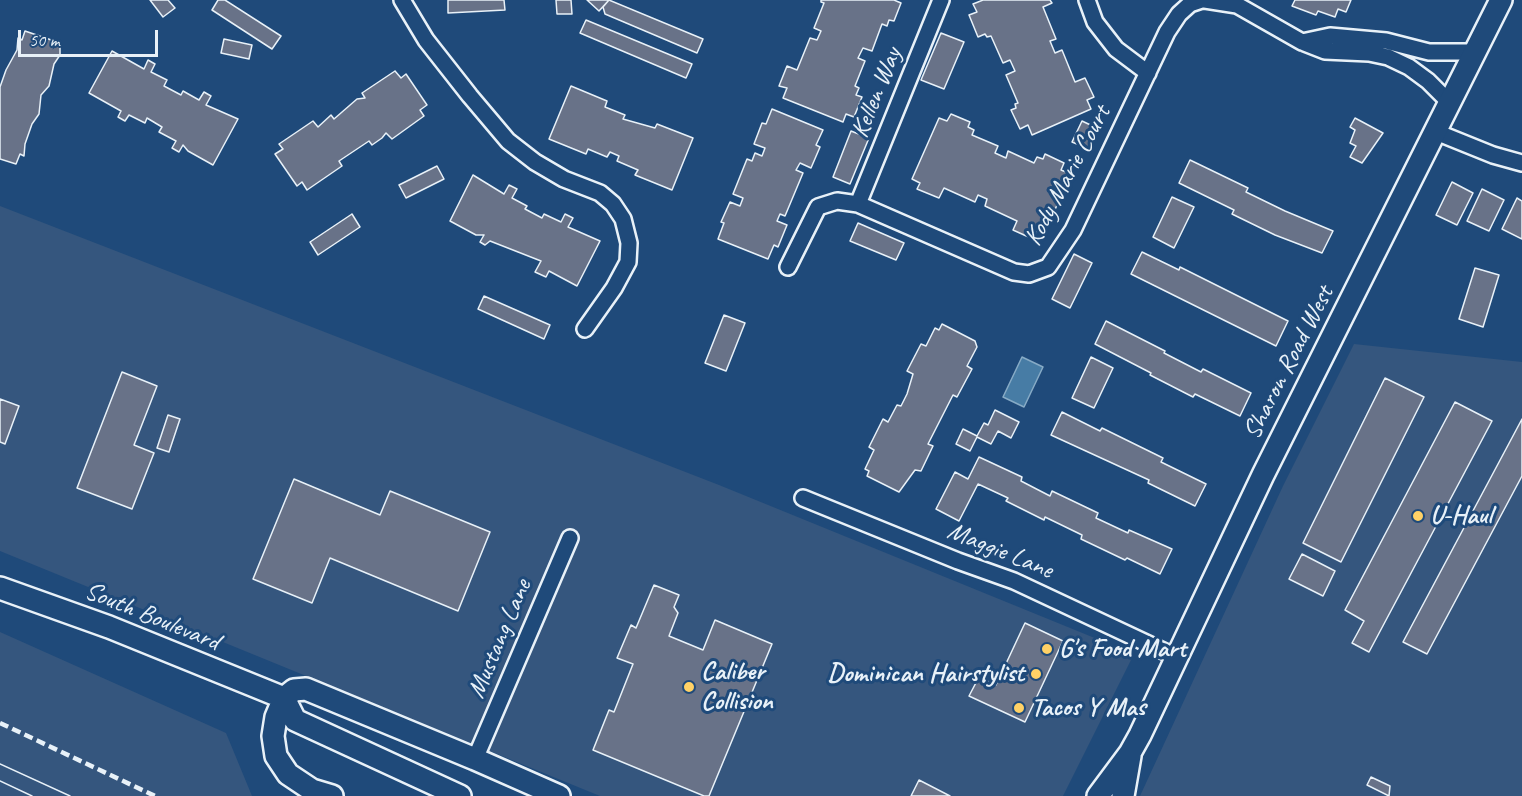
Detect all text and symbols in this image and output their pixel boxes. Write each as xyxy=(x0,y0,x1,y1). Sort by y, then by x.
scale bar xyxy=(21,18,160,56)
text: 50 m xyxy=(29,29,60,51)
street label: Kellen Way xyxy=(845,43,909,143)
street label: Kody Marie Court xyxy=(1018,101,1118,251)
street label: Sharon Road West xyxy=(1237,281,1341,445)
place label: U-Haul xyxy=(1430,500,1492,532)
marker: U-Haul xyxy=(1411,509,1425,523)
street label: Maggie Lane xyxy=(943,516,1057,586)
street label: Mustang Lane xyxy=(461,575,539,703)
street label: South Boulevard xyxy=(80,576,224,658)
place label: G's Food Mart xyxy=(1059,633,1186,665)
marker: G's Food Mart xyxy=(1040,642,1054,656)
place label: Caliber Collision xyxy=(701,656,773,718)
place label: Dominican Hairstylist xyxy=(827,658,1024,690)
marker: Dominican Hairstylist xyxy=(1029,667,1043,681)
marker: Caliber Collision xyxy=(682,680,696,694)
place label: Tacos Y Mas xyxy=(1031,692,1145,724)
marker: Tacos Y Mas xyxy=(1012,701,1026,715)

